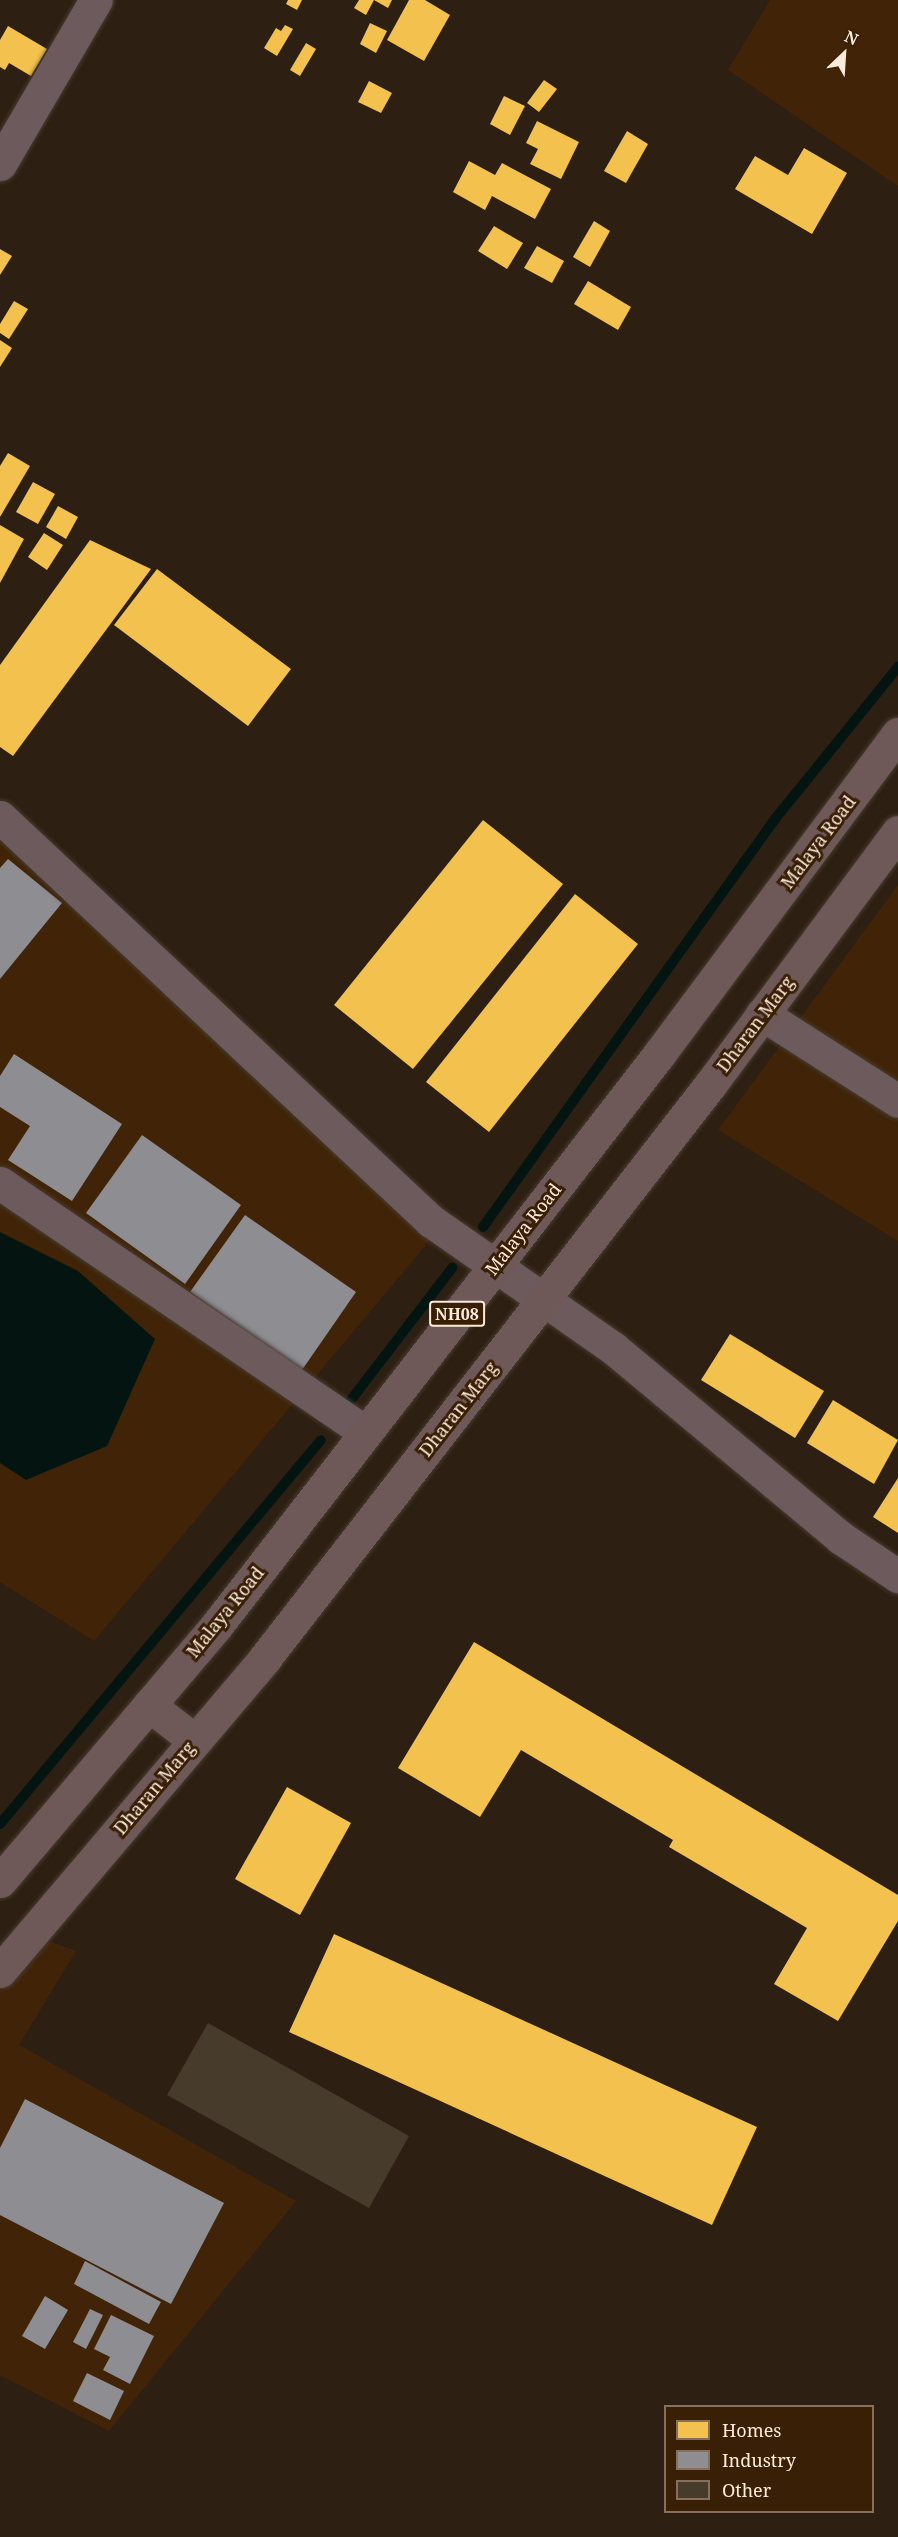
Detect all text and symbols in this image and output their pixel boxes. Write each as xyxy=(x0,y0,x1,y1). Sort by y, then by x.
north arrow xyxy=(814,24,874,84)
text: N xyxy=(841,25,862,50)
street label: Malaya Road xyxy=(776,791,860,893)
street label: Dharan Marg xyxy=(712,972,798,1076)
street label: Malaya Road xyxy=(480,1179,566,1279)
road number: NH08 xyxy=(428,1301,486,1327)
street label: Dharan Marg xyxy=(414,1357,502,1461)
street label: Malaya Road xyxy=(182,1562,268,1662)
street label: Dharan Marg xyxy=(109,1737,199,1839)
legend xyxy=(664,2405,874,2513)
text: Homes xyxy=(722,2418,781,2442)
text: Industry xyxy=(722,2448,796,2472)
text: Other xyxy=(722,2478,771,2502)

